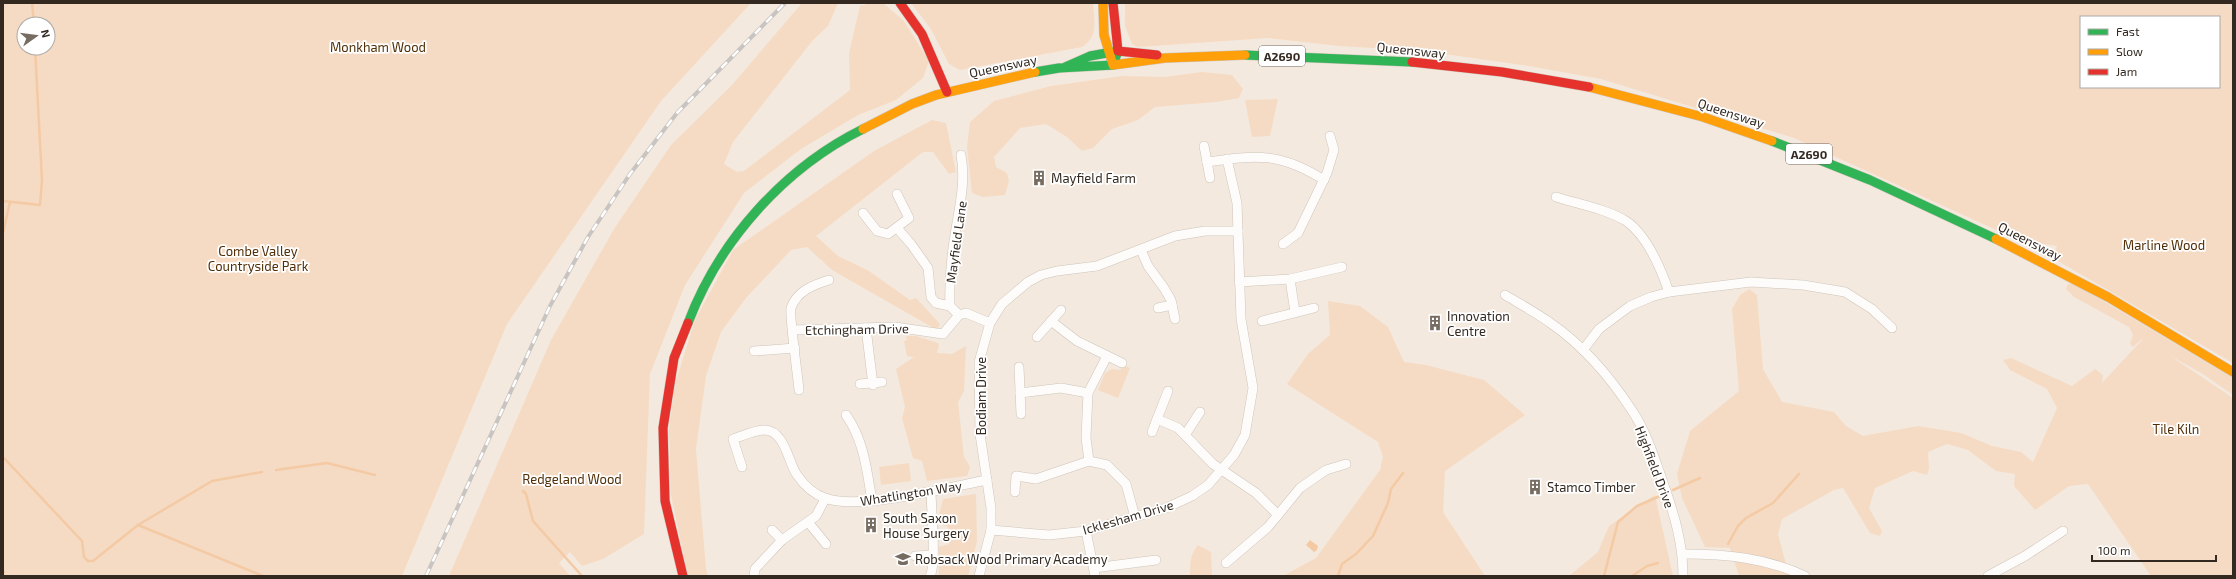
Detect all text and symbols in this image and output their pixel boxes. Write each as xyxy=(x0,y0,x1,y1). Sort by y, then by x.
north arrow xyxy=(16,16,56,56)
legend xyxy=(2080,16,2220,88)
text: Fast xyxy=(2116,24,2140,38)
text: N xyxy=(39,28,53,39)
street label: Queensway xyxy=(1376,38,1446,62)
park label: Monkham Wood xyxy=(330,39,426,55)
text: Slow xyxy=(2116,44,2143,58)
road number: A2690 xyxy=(1259,46,1305,66)
street label: Queensway xyxy=(968,51,1038,81)
text: Jam xyxy=(2116,64,2137,78)
street label: Queensway xyxy=(1696,95,1766,131)
road number: A2690 xyxy=(1786,144,1832,164)
building icon: Mayfield Farm xyxy=(1030,169,1048,187)
place label: Mayfield Farm xyxy=(1051,170,1136,186)
street label: Mayfield Lane xyxy=(942,200,970,284)
street label: Queensway xyxy=(1996,218,2064,264)
park label: Marline Wood xyxy=(2123,237,2205,253)
park label: Combe Valley Countryside Park xyxy=(208,243,309,274)
place label: Innovation Centre xyxy=(1447,308,1510,339)
building icon: Innovation Centre xyxy=(1426,314,1444,332)
street label: Etchingham Drive xyxy=(805,320,909,338)
street label: Bodiam Drive xyxy=(973,357,989,435)
park label: Tile Kiln xyxy=(2153,421,2199,437)
street label: Highfield Drive xyxy=(1632,424,1678,510)
park label: Redgeland Wood xyxy=(522,471,622,487)
street label: Whatlington Way xyxy=(859,477,963,509)
building icon: Stamco Timber xyxy=(1526,478,1544,496)
place label: Stamco Timber xyxy=(1547,479,1636,495)
street label: Icklesham Drive xyxy=(1081,496,1175,538)
place label: South Saxon House Surgery xyxy=(883,510,969,541)
building icon: South Saxon House Surgery xyxy=(862,516,880,534)
scale bar xyxy=(2092,537,2216,563)
text: 100 m xyxy=(2098,543,2130,557)
school or university icon: Robsack Wood Primary Academy xyxy=(894,550,912,568)
place label: Robsack Wood Primary Academy xyxy=(915,551,1108,567)

